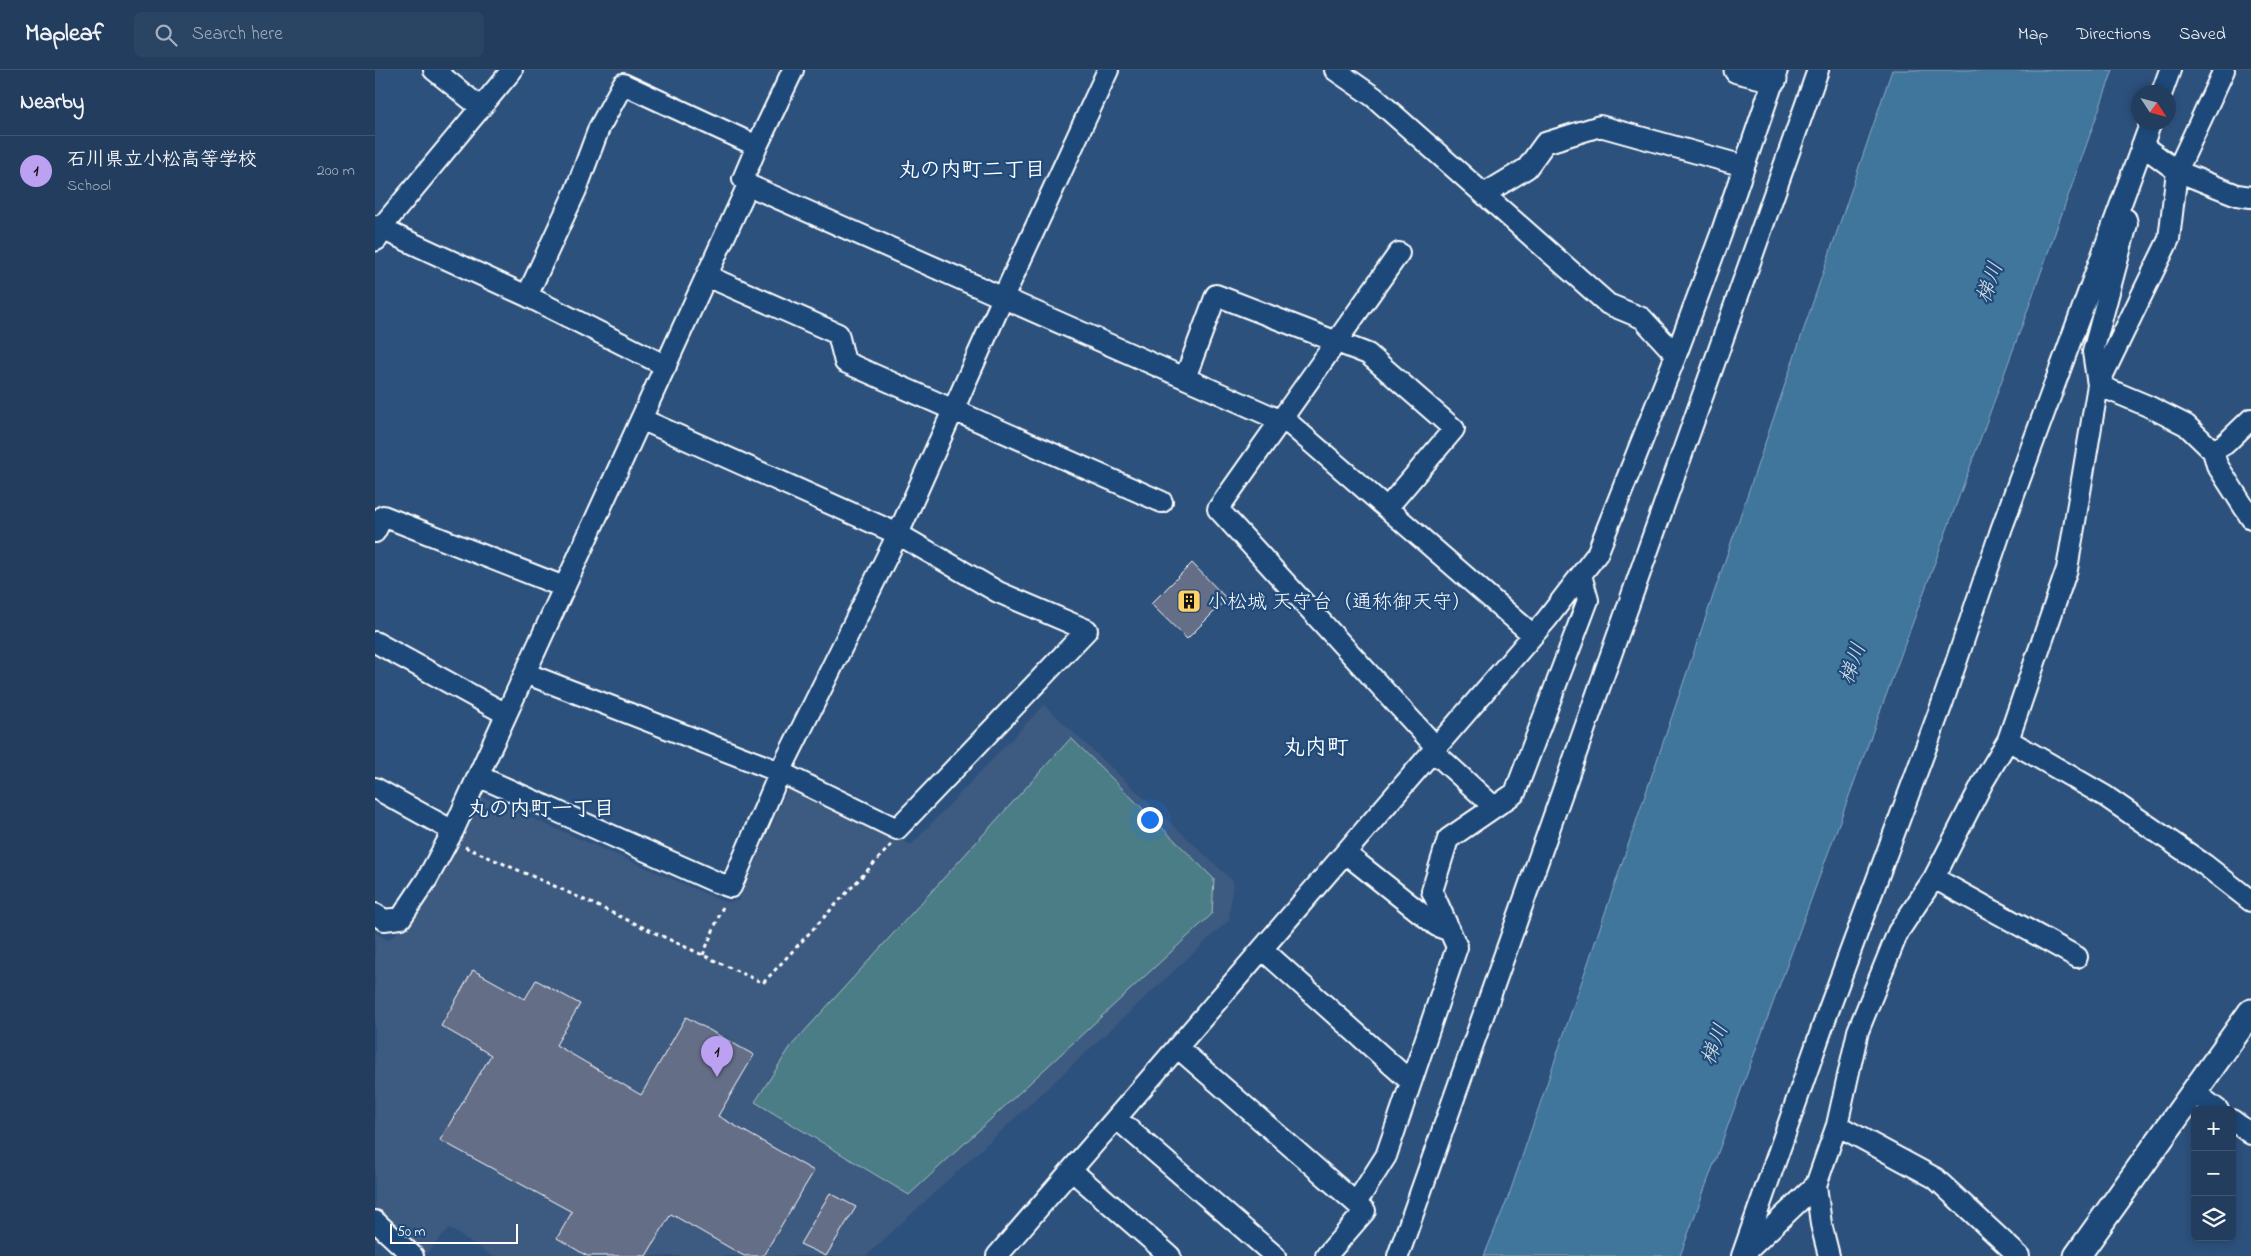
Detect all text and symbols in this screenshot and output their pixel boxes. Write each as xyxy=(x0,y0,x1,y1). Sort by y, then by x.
search box xyxy=(134,12,484,57)
text: Mapleaf xyxy=(25,17,104,52)
icon: search xyxy=(152,21,180,49)
text: Search here xyxy=(192,21,283,48)
text: Map xyxy=(2018,22,2048,48)
text: Directions xyxy=(2076,22,2151,48)
text: Saved xyxy=(2179,22,2226,48)
north arrow xyxy=(2131,85,2176,130)
text: Nearby xyxy=(20,88,84,118)
text: 石川県立小松高等学校 xyxy=(67,147,257,174)
district label: 丸の内町二丁目 xyxy=(899,156,1046,186)
text: 1 xyxy=(33,159,39,183)
text: 200 m xyxy=(317,159,355,183)
text: School xyxy=(67,174,111,198)
water label: 梯川 xyxy=(1970,258,2012,308)
building icon: 小松城 天守台（通称御天守） xyxy=(1176,588,1202,614)
place label: 小松城 天守台（通称御天守） xyxy=(1207,589,1472,618)
water label: 梯川 xyxy=(1833,639,1875,689)
district label: 丸内町 xyxy=(1283,733,1349,765)
district label: 丸の内町一丁目 xyxy=(468,795,615,825)
your location xyxy=(1137,807,1163,833)
water label: 梯川 xyxy=(1694,1020,1737,1070)
pin: 1 xyxy=(701,1036,733,1077)
map controls xyxy=(2191,1106,2236,1241)
button: + xyxy=(2191,1106,2236,1151)
button: − xyxy=(2191,1151,2236,1196)
button: layers xyxy=(2191,1196,2236,1241)
scale bar xyxy=(390,1221,517,1244)
text: 50 m xyxy=(397,1222,425,1243)

